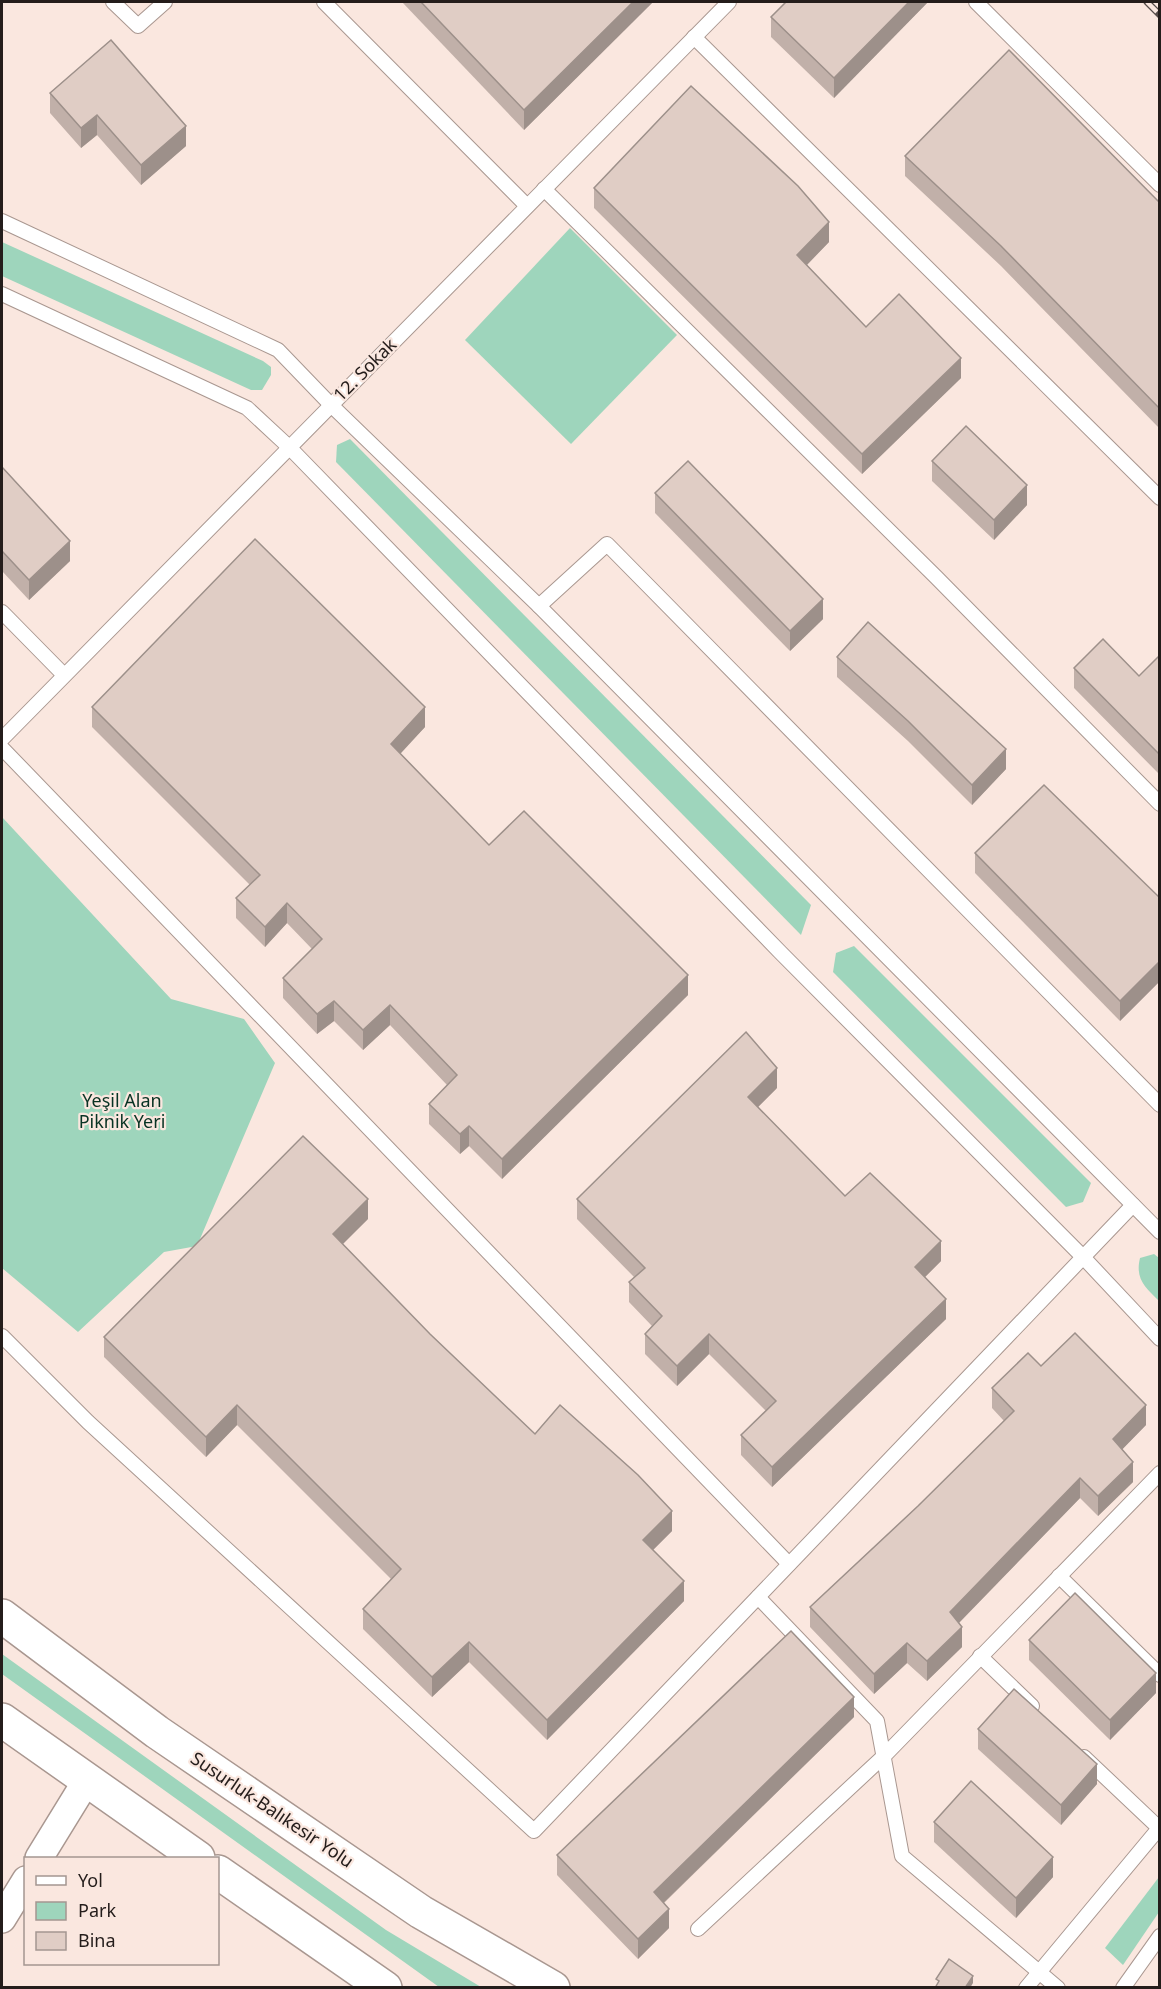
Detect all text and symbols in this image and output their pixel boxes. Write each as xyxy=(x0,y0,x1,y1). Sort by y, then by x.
street label: 12. Sokak xyxy=(327,332,401,406)
park label: Yeşil Alan Piknik Yeri xyxy=(79,1088,165,1133)
street label: Susurluk-Balıkesir Yolu xyxy=(186,1746,359,1873)
legend xyxy=(24,1857,219,1965)
text: Yol xyxy=(78,1868,103,1892)
text: Park xyxy=(78,1898,116,1922)
text: Bina xyxy=(78,1928,116,1952)

